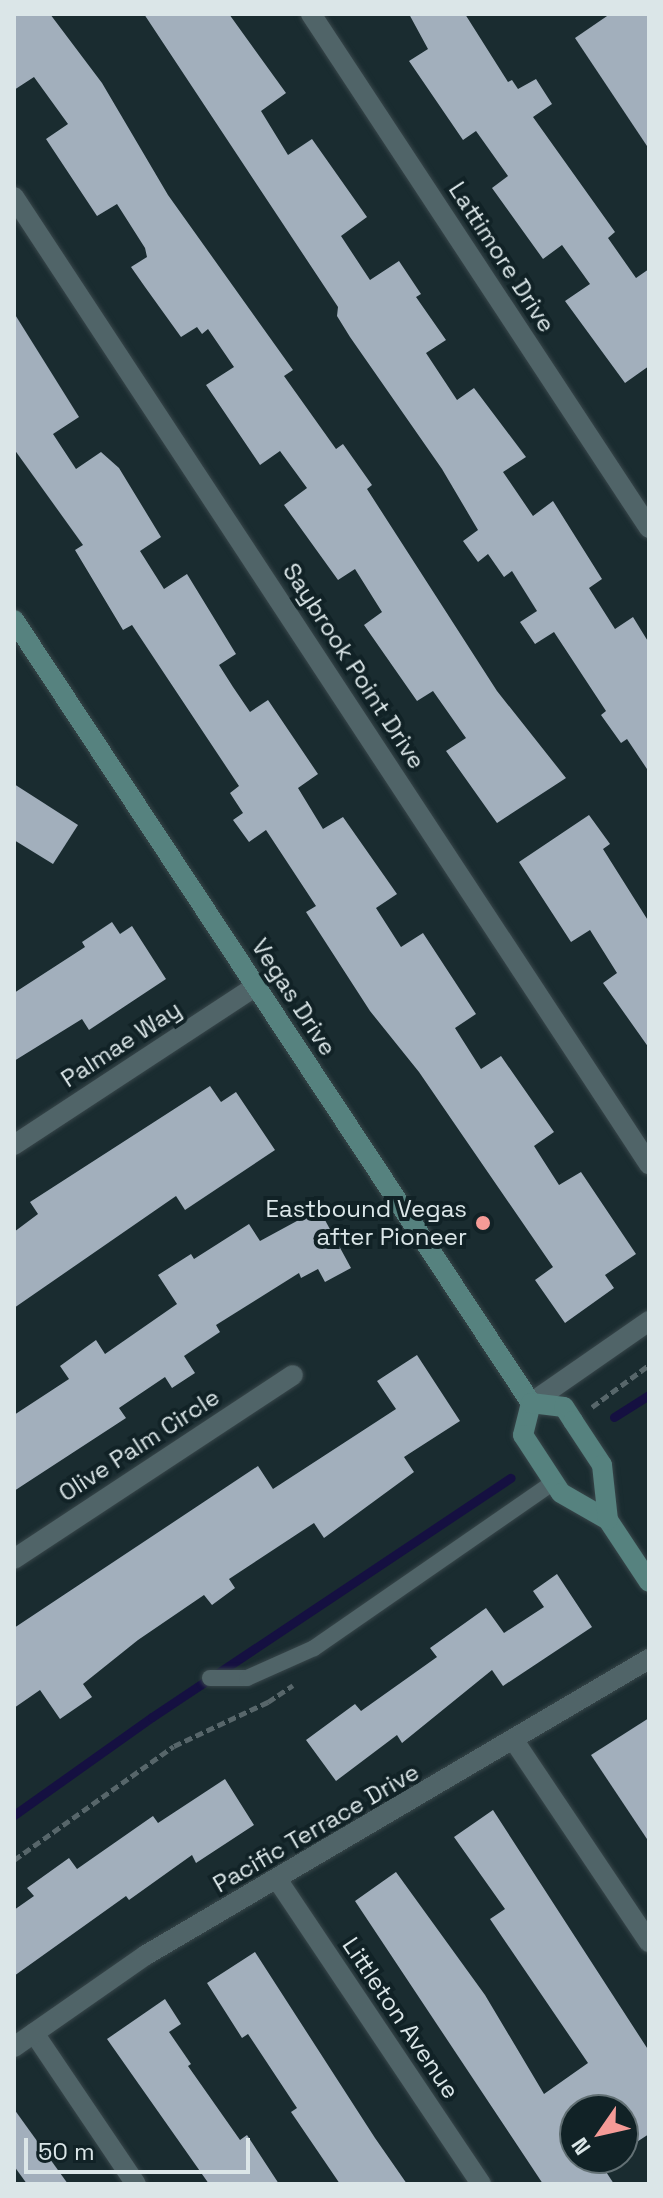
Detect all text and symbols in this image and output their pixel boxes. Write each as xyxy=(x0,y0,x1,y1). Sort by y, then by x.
street label: Lattimore Drive xyxy=(443,176,561,338)
street label: Saybrook Point Drive xyxy=(277,558,431,774)
street label: Vegas Drive xyxy=(246,933,342,1061)
street label: Palmae Way xyxy=(56,995,186,1093)
place label: Eastbound Vegas after Pioneer xyxy=(265,1195,467,1251)
marker: Eastbound Vegas after Pioneer xyxy=(474,1214,492,1232)
street label: Olive Palm Circle xyxy=(53,1382,225,1508)
street label: Pacific Terrace Drive xyxy=(208,1757,424,1899)
street label: Littleton Avenue xyxy=(336,1932,466,2104)
north arrow xyxy=(559,2094,639,2174)
scale bar xyxy=(28,2122,254,2172)
text: N xyxy=(565,2132,596,2160)
text: 50 m xyxy=(38,2136,95,2167)

